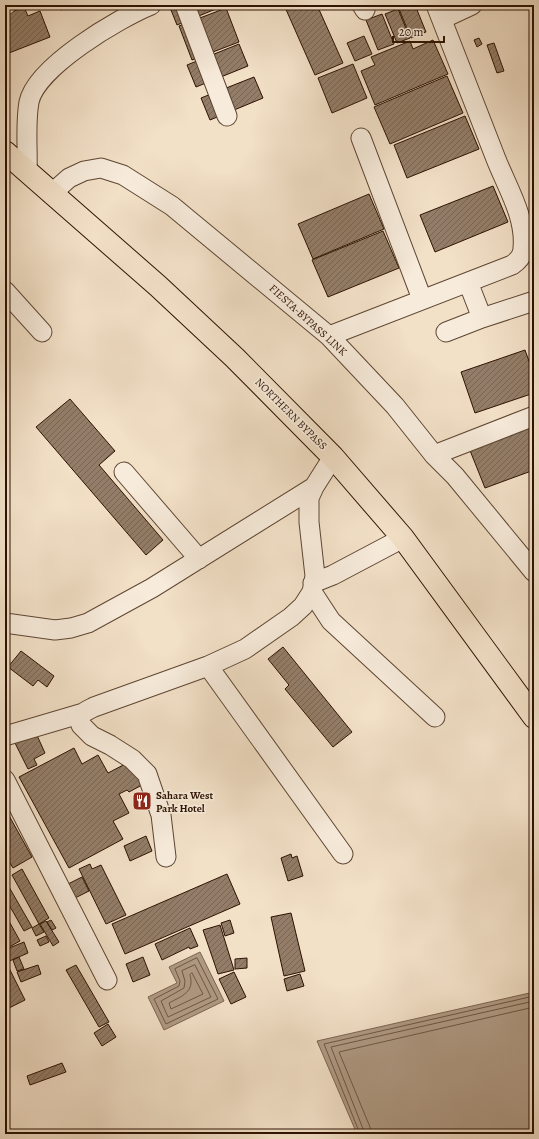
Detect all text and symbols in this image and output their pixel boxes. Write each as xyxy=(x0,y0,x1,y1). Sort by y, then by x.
scale bar xyxy=(393,18,444,44)
text: 20 m xyxy=(399,24,423,40)
street label: FIESTA-BYPASS LINK xyxy=(266,281,350,359)
street label: NORTHERN BYPASS xyxy=(252,375,330,453)
place label: Sahara West Park Hotel xyxy=(156,788,213,816)
restaurant icon: Sahara West Park Hotel xyxy=(131,790,153,812)

